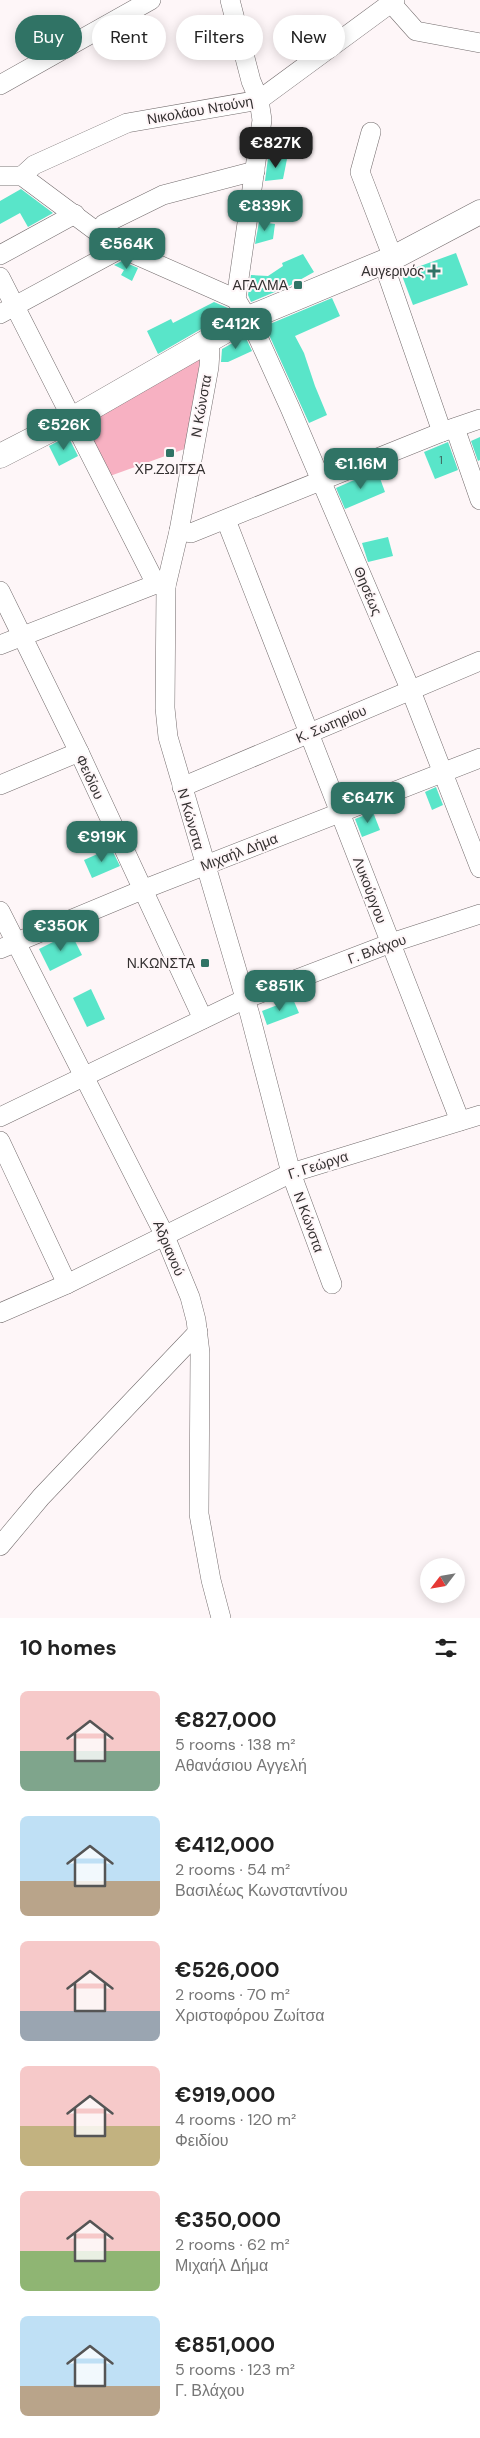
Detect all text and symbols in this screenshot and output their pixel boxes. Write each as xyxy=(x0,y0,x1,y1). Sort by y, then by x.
chip: Buy xyxy=(15,15,82,60)
chip: Rent xyxy=(92,15,166,60)
chip: Filters xyxy=(176,15,263,60)
chip: New xyxy=(273,15,345,60)
street label: Νικολάου Ντούνη xyxy=(146,92,254,128)
pin: €827K xyxy=(241,126,311,169)
text: €827K xyxy=(251,132,301,153)
pin: €839K xyxy=(230,190,300,232)
text: €839K xyxy=(239,195,291,216)
pin: €564K xyxy=(92,228,162,270)
text: €564K xyxy=(100,233,154,254)
place label: Αυγερινός xyxy=(361,262,424,280)
marker: Αυγερινός xyxy=(428,265,440,277)
place label: ΑΓΑΛΜΑ xyxy=(233,276,289,294)
marker: ΑΓΑΛΜΑ xyxy=(292,279,304,291)
pin: €412K xyxy=(201,308,271,350)
text: €412K xyxy=(212,313,260,334)
street label: Ν Κώνστα xyxy=(187,373,215,439)
pin: €526K xyxy=(29,408,99,451)
text: €526K xyxy=(38,414,90,435)
marker: ΧΡ.ΖΩΙΤΣΑ xyxy=(164,447,176,459)
pin: €1.16M xyxy=(320,448,402,490)
text: €1.16M xyxy=(335,453,387,474)
house number: 1 xyxy=(439,453,443,467)
place label: ΧΡ.ΖΩΙΤΣΑ xyxy=(135,460,206,478)
street label: Θησέως xyxy=(350,564,386,618)
street label: Κ. Σωτηρίου xyxy=(293,701,369,747)
street label: Φειδίου xyxy=(72,752,108,802)
pin: €647K xyxy=(333,782,403,824)
street label: Ν Κώνστα xyxy=(174,786,208,852)
text: €647K xyxy=(342,787,394,808)
pin: €919K xyxy=(67,820,137,863)
text: €919K xyxy=(77,826,127,847)
street label: Μιχαήλ Δήμα xyxy=(198,829,280,875)
street label: Λυκούργου xyxy=(349,854,391,926)
pin: €350K xyxy=(26,910,96,952)
text: €350K xyxy=(34,915,88,936)
street label: Γ. Βλάχου xyxy=(345,930,409,968)
place label: Ν.ΚΩΝΣΤΑ xyxy=(127,954,196,972)
marker: Ν.ΚΩΝΣΤΑ xyxy=(199,957,211,969)
pin: €851K xyxy=(245,970,315,1012)
text: €851K xyxy=(256,975,305,996)
street label: Γ. Γεώργα xyxy=(286,1147,350,1183)
street label: Ν Κώνστα xyxy=(290,1189,328,1255)
street label: Αδριανού xyxy=(149,1217,189,1279)
north arrow xyxy=(420,1558,465,1602)
map controls xyxy=(420,1558,465,1603)
text: 10 homes xyxy=(20,1634,117,1662)
icon: filters xyxy=(432,1634,460,1662)
text: €827,000 xyxy=(175,1706,276,1734)
icon: home xyxy=(60,1711,120,1771)
text: 5 rooms · 138 m² xyxy=(175,1734,296,1755)
text: Αθανάσιου Αγγελή xyxy=(175,1755,307,1776)
text: €412,000 xyxy=(175,1831,275,1859)
icon: home xyxy=(60,1836,120,1896)
text: 2 rooms · 54 m² xyxy=(175,1859,290,1880)
text: Βασιλέως Κωνσταντίνου xyxy=(175,1880,348,1901)
text: €526,000 xyxy=(175,1956,279,1984)
icon: home xyxy=(60,1961,120,2021)
text: 2 rooms · 70 m² xyxy=(175,1984,290,2005)
text: Χριστοφόρου Ζωίτσα xyxy=(175,2005,325,2026)
text: €919,000 xyxy=(175,2081,275,2109)
icon: home xyxy=(60,2086,120,2146)
text: 4 rooms · 120 m² xyxy=(175,2109,296,2130)
text: Φειδίου xyxy=(175,2130,229,2151)
text: €350,000 xyxy=(175,2206,281,2234)
icon: home xyxy=(60,2211,120,2271)
text: 2 rooms · 62 m² xyxy=(175,2234,290,2255)
text: Μιχαήλ Δήμα xyxy=(175,2255,268,2276)
text: €851,000 xyxy=(175,2331,275,2359)
icon: home xyxy=(60,2336,120,2396)
text: 5 rooms · 123 m² xyxy=(175,2359,295,2380)
text: Γ. Βλάχου xyxy=(175,2380,245,2401)

